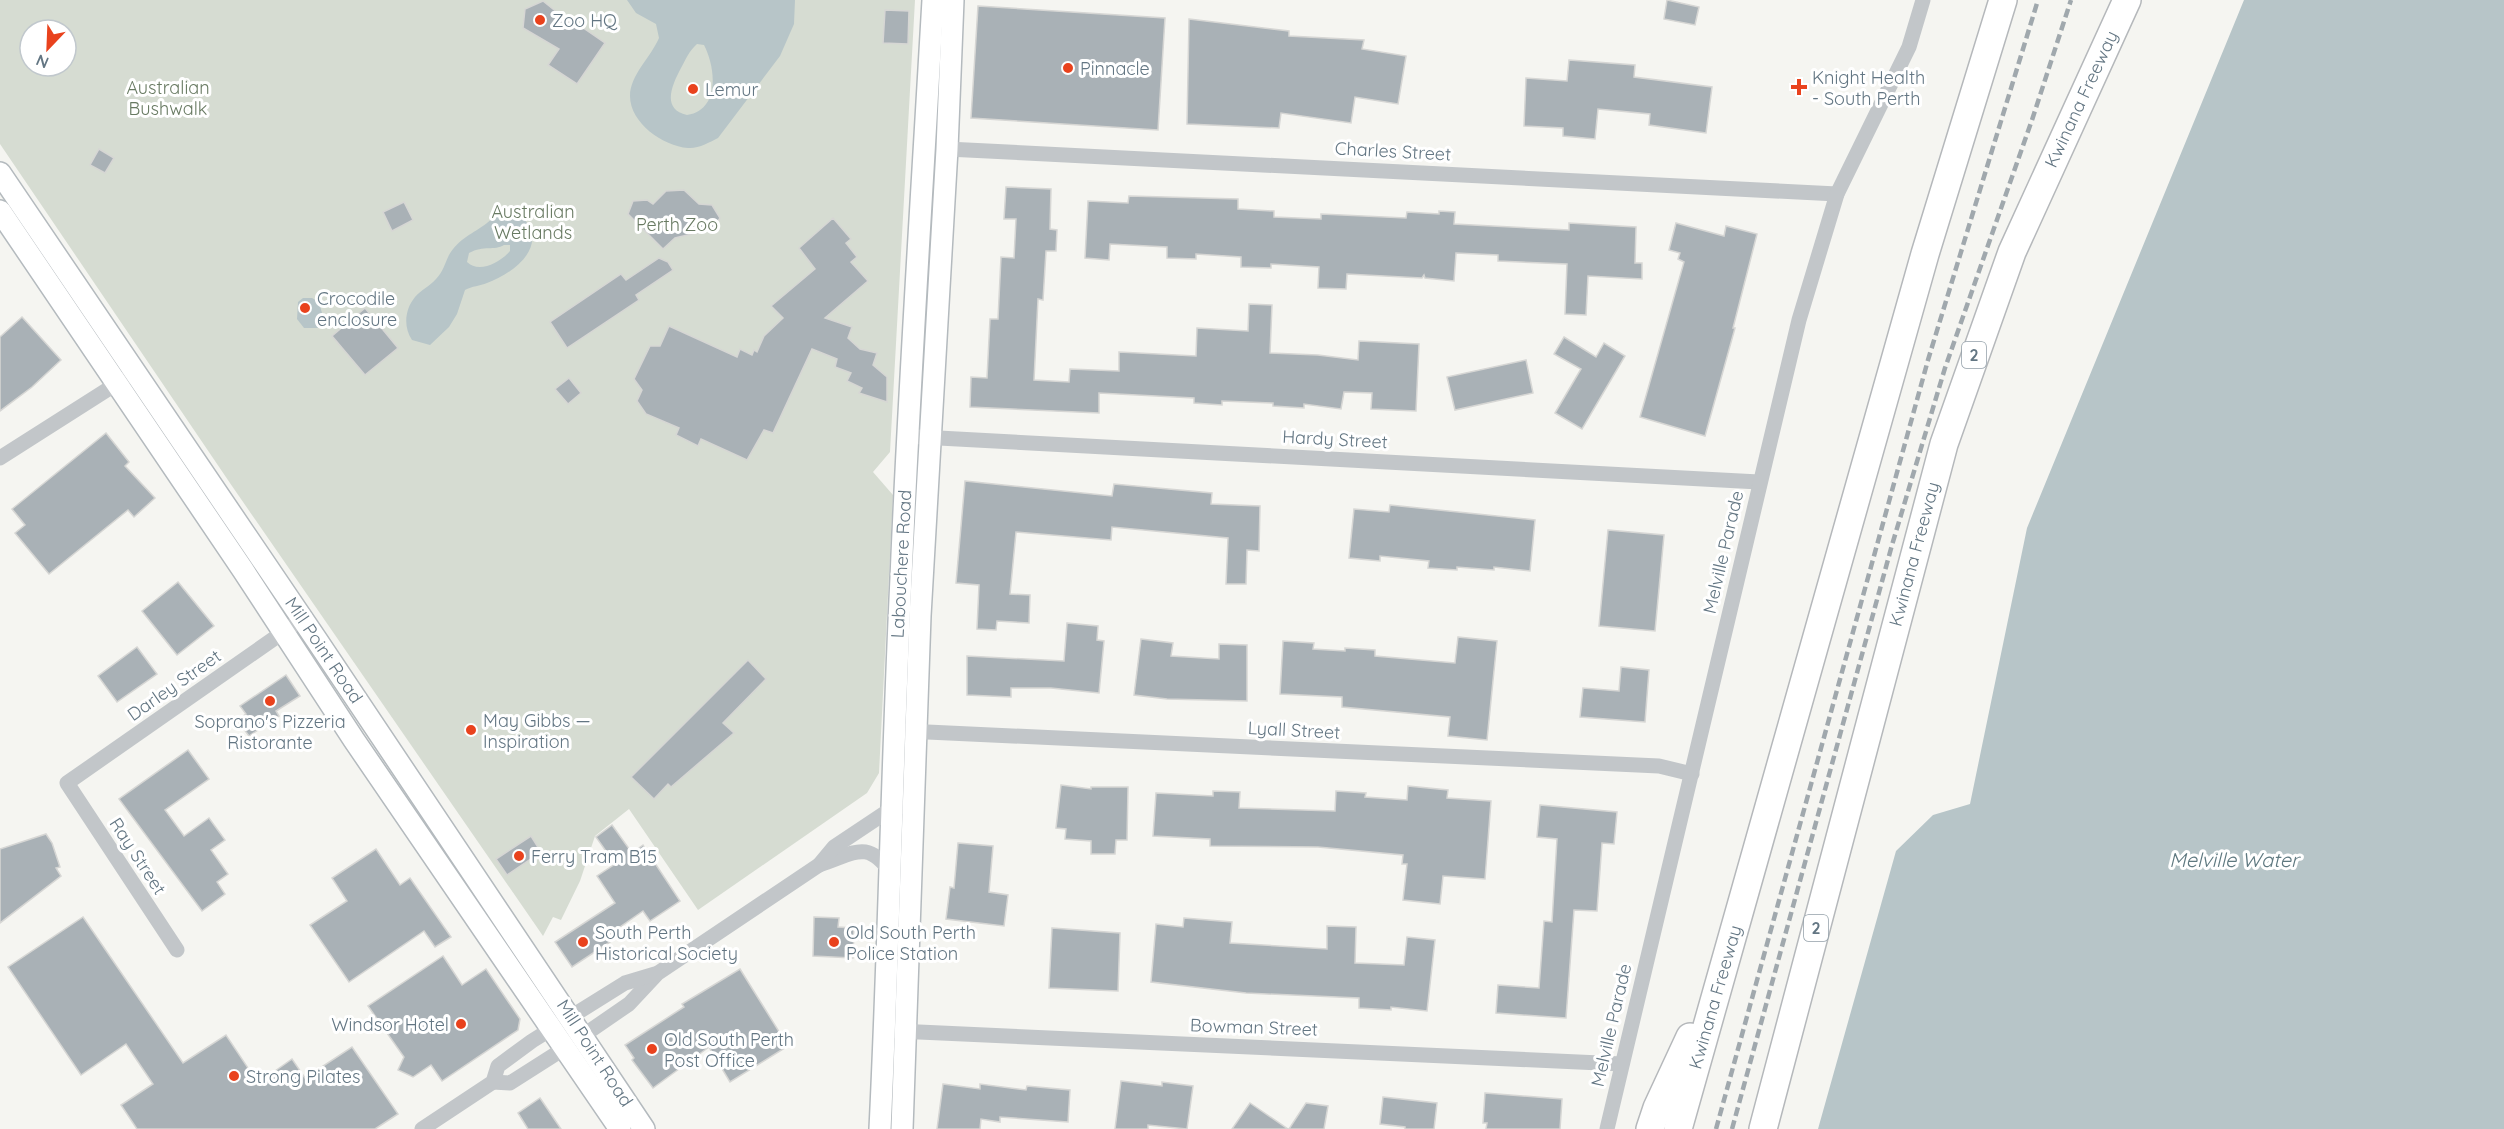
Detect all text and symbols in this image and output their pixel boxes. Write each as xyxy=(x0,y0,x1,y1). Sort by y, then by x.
place label: Zoo HQ xyxy=(552,9,618,32)
marker: Zoo HQ xyxy=(533,13,547,27)
north arrow xyxy=(18,18,78,78)
street label: Kwinana Freeway xyxy=(2039,27,2123,171)
text: N xyxy=(33,50,51,73)
place label: Pinnacle xyxy=(1080,57,1150,80)
marker: Pinnacle xyxy=(1061,61,1075,75)
place label: Knight Health - South Perth xyxy=(1812,66,1925,110)
park label: Australian Bushwalk xyxy=(126,76,210,120)
place label: Lemur xyxy=(705,78,758,101)
marker: Knight Health - South Perth xyxy=(1790,78,1808,96)
marker: Lemur xyxy=(686,82,700,96)
street label: Charles Street xyxy=(1334,136,1452,166)
park label: Australian Wetlands xyxy=(491,200,575,244)
park label: Perth Zoo xyxy=(636,213,718,236)
place label: Crocodile enclosure xyxy=(317,287,397,331)
marker: Crocodile enclosure xyxy=(298,301,312,315)
road number: 2 xyxy=(1962,342,1986,368)
street label: Hardy Street xyxy=(1282,425,1388,453)
street label: Kwinana Freeway xyxy=(1884,479,1944,629)
street label: Melville Parade xyxy=(1698,488,1748,616)
street label: Labouchere Road xyxy=(886,489,916,639)
street label: Mill Point Road xyxy=(280,592,368,708)
street label: Darley Street xyxy=(123,644,225,726)
marker: Soprano's Pizzeria Ristorante xyxy=(263,694,277,708)
place label: May Gibbs — Inspiration xyxy=(483,709,591,753)
place label: Soprano's Pizzeria Ristorante xyxy=(194,710,346,754)
street label: Lyall Street xyxy=(1247,716,1341,744)
marker: May Gibbs — Inspiration xyxy=(464,723,478,737)
street label: Ray Street xyxy=(105,813,171,899)
place label: Ferry Tram B15 xyxy=(531,845,657,868)
water label: Melville Water xyxy=(2169,847,2301,872)
marker: Ferry Tram B15 xyxy=(512,849,526,863)
road number: 2 xyxy=(1804,915,1828,941)
place label: South Perth Historical Society xyxy=(595,921,738,965)
place label: Old South Perth Police Station xyxy=(846,921,976,965)
street label: Kwinana Freeway xyxy=(1683,922,1747,1072)
marker: South Perth Historical Society xyxy=(576,935,590,949)
marker: Old South Perth Police Station xyxy=(827,935,841,949)
street label: Melville Parade xyxy=(1586,961,1636,1089)
street label: Mill Point Road xyxy=(552,995,638,1111)
place label: Windsor Hotel xyxy=(331,1013,449,1036)
street label: Bowman Street xyxy=(1190,1013,1318,1041)
marker: Windsor Hotel xyxy=(454,1017,468,1031)
place label: Old South Perth Post Office xyxy=(664,1028,794,1072)
marker: Old South Perth Post Office xyxy=(645,1042,659,1056)
place label: Strong Pilates xyxy=(246,1065,360,1088)
marker: Strong Pilates xyxy=(227,1069,241,1083)

